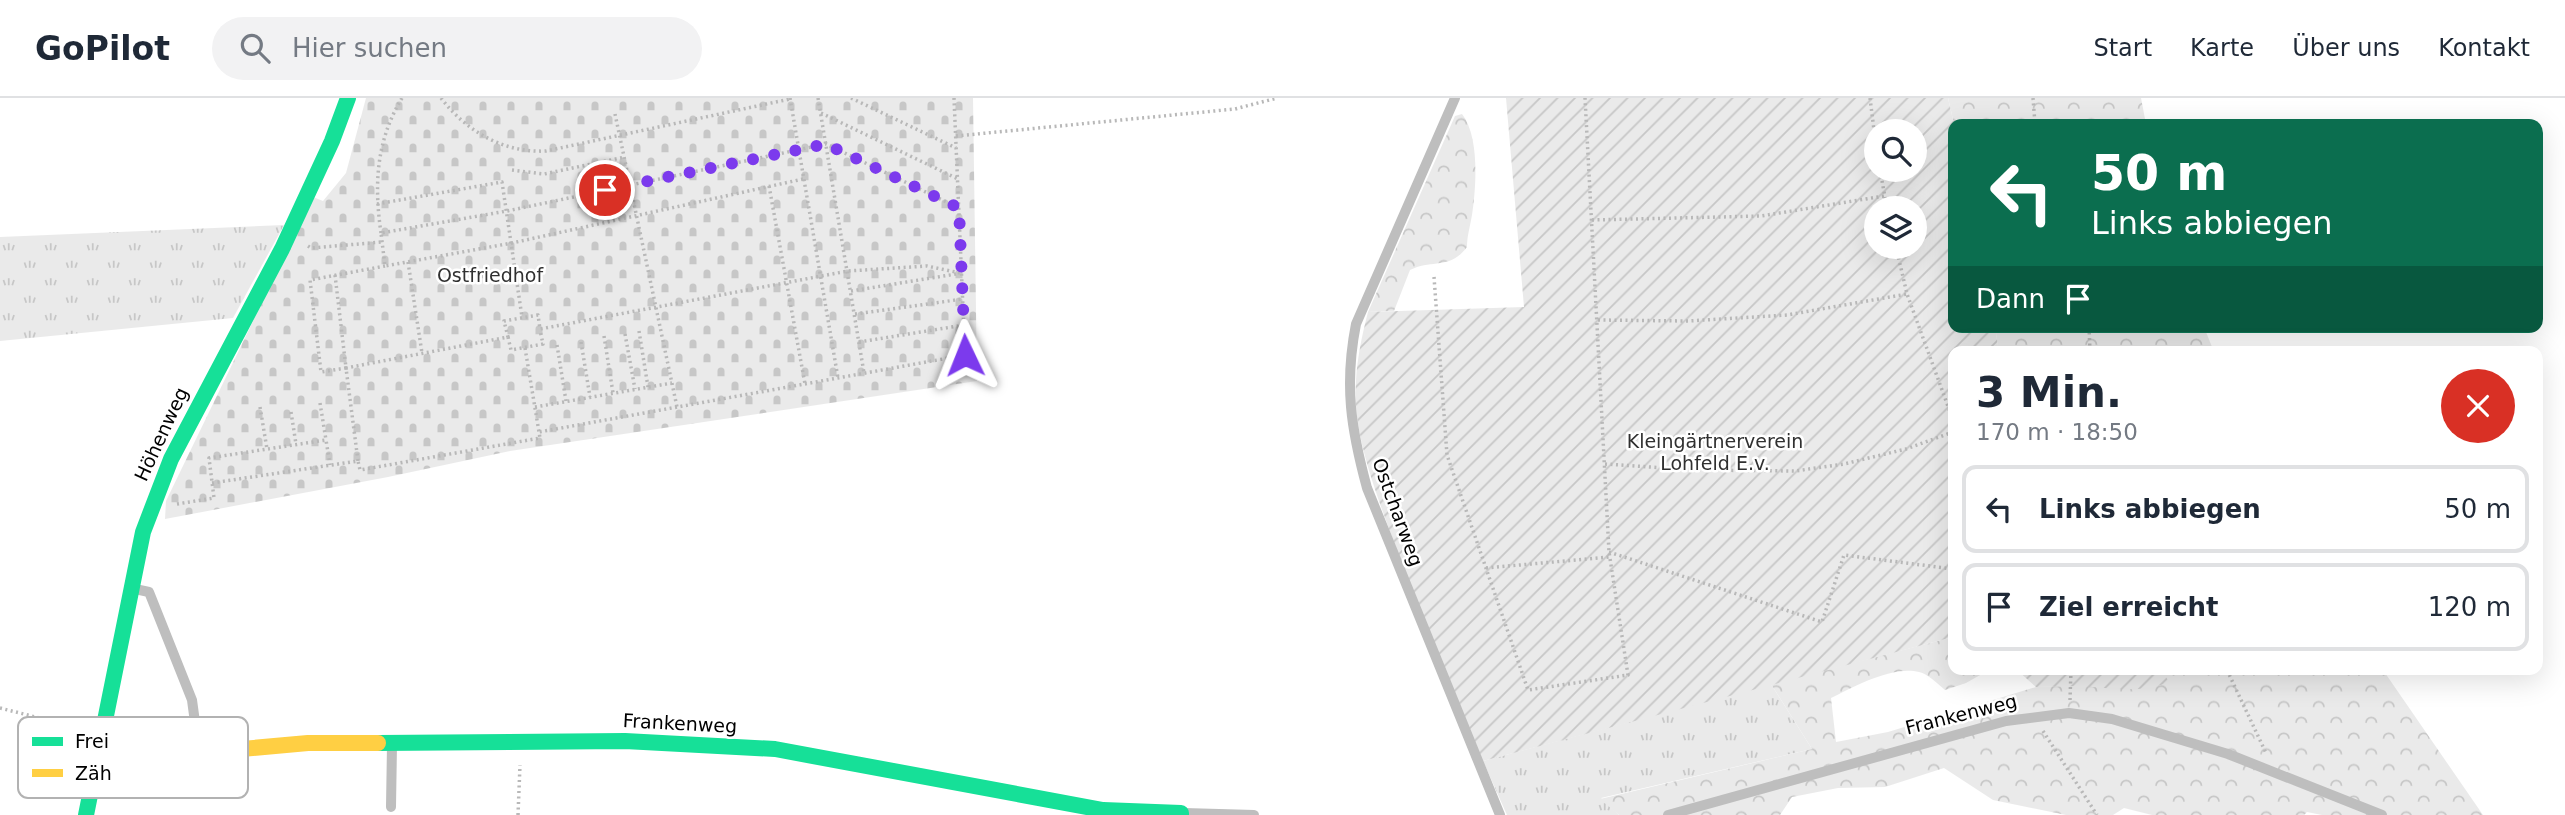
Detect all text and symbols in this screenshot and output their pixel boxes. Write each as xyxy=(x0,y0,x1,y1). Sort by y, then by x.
search box xyxy=(212,17,702,80)
text: GoPilot xyxy=(35,29,170,68)
icon: search xyxy=(236,29,274,67)
text: Hier suchen xyxy=(292,33,447,63)
text: Start xyxy=(2093,34,2152,62)
text: Karte xyxy=(2190,34,2254,62)
text: Über uns xyxy=(2292,34,2400,62)
text: Kontakt xyxy=(2438,34,2530,62)
map controls xyxy=(1864,119,1927,259)
button: search xyxy=(1864,119,1927,182)
text: 50 m xyxy=(2091,145,2227,202)
icon: left xyxy=(1976,147,2067,238)
pin xyxy=(575,160,635,220)
icon: arrive xyxy=(586,171,624,209)
button: layers xyxy=(1864,196,1927,259)
text: Links abbiegen xyxy=(2091,204,2332,242)
park label: Ostfriedhof xyxy=(437,264,544,286)
icon: arrive xyxy=(2059,280,2097,318)
text: Dann xyxy=(1976,284,2045,314)
position arrow xyxy=(928,318,1002,392)
text: 3 Min. xyxy=(1976,368,2122,417)
button: close xyxy=(2441,369,2515,443)
street label: Höhenweg xyxy=(130,384,192,484)
text: 170 m · 18:50 xyxy=(1976,419,2138,445)
park label: Kleingärtnerverein Lohfeld E.v. xyxy=(1627,430,1803,474)
street label: Ostcharweg xyxy=(1368,455,1428,569)
icon: left xyxy=(1980,490,2018,528)
text: Links abbiegen xyxy=(2039,494,2261,524)
text: 50 m xyxy=(2444,494,2511,524)
icon: arrive xyxy=(1980,588,2018,626)
text: Ziel erreicht xyxy=(2039,592,2219,622)
text: 120 m xyxy=(2428,592,2511,622)
street label: Frankenweg xyxy=(1903,689,2019,739)
street label: Frankenweg xyxy=(622,709,738,737)
legend xyxy=(18,717,248,798)
text: Frei xyxy=(75,730,109,752)
text: Zäh xyxy=(75,762,112,784)

